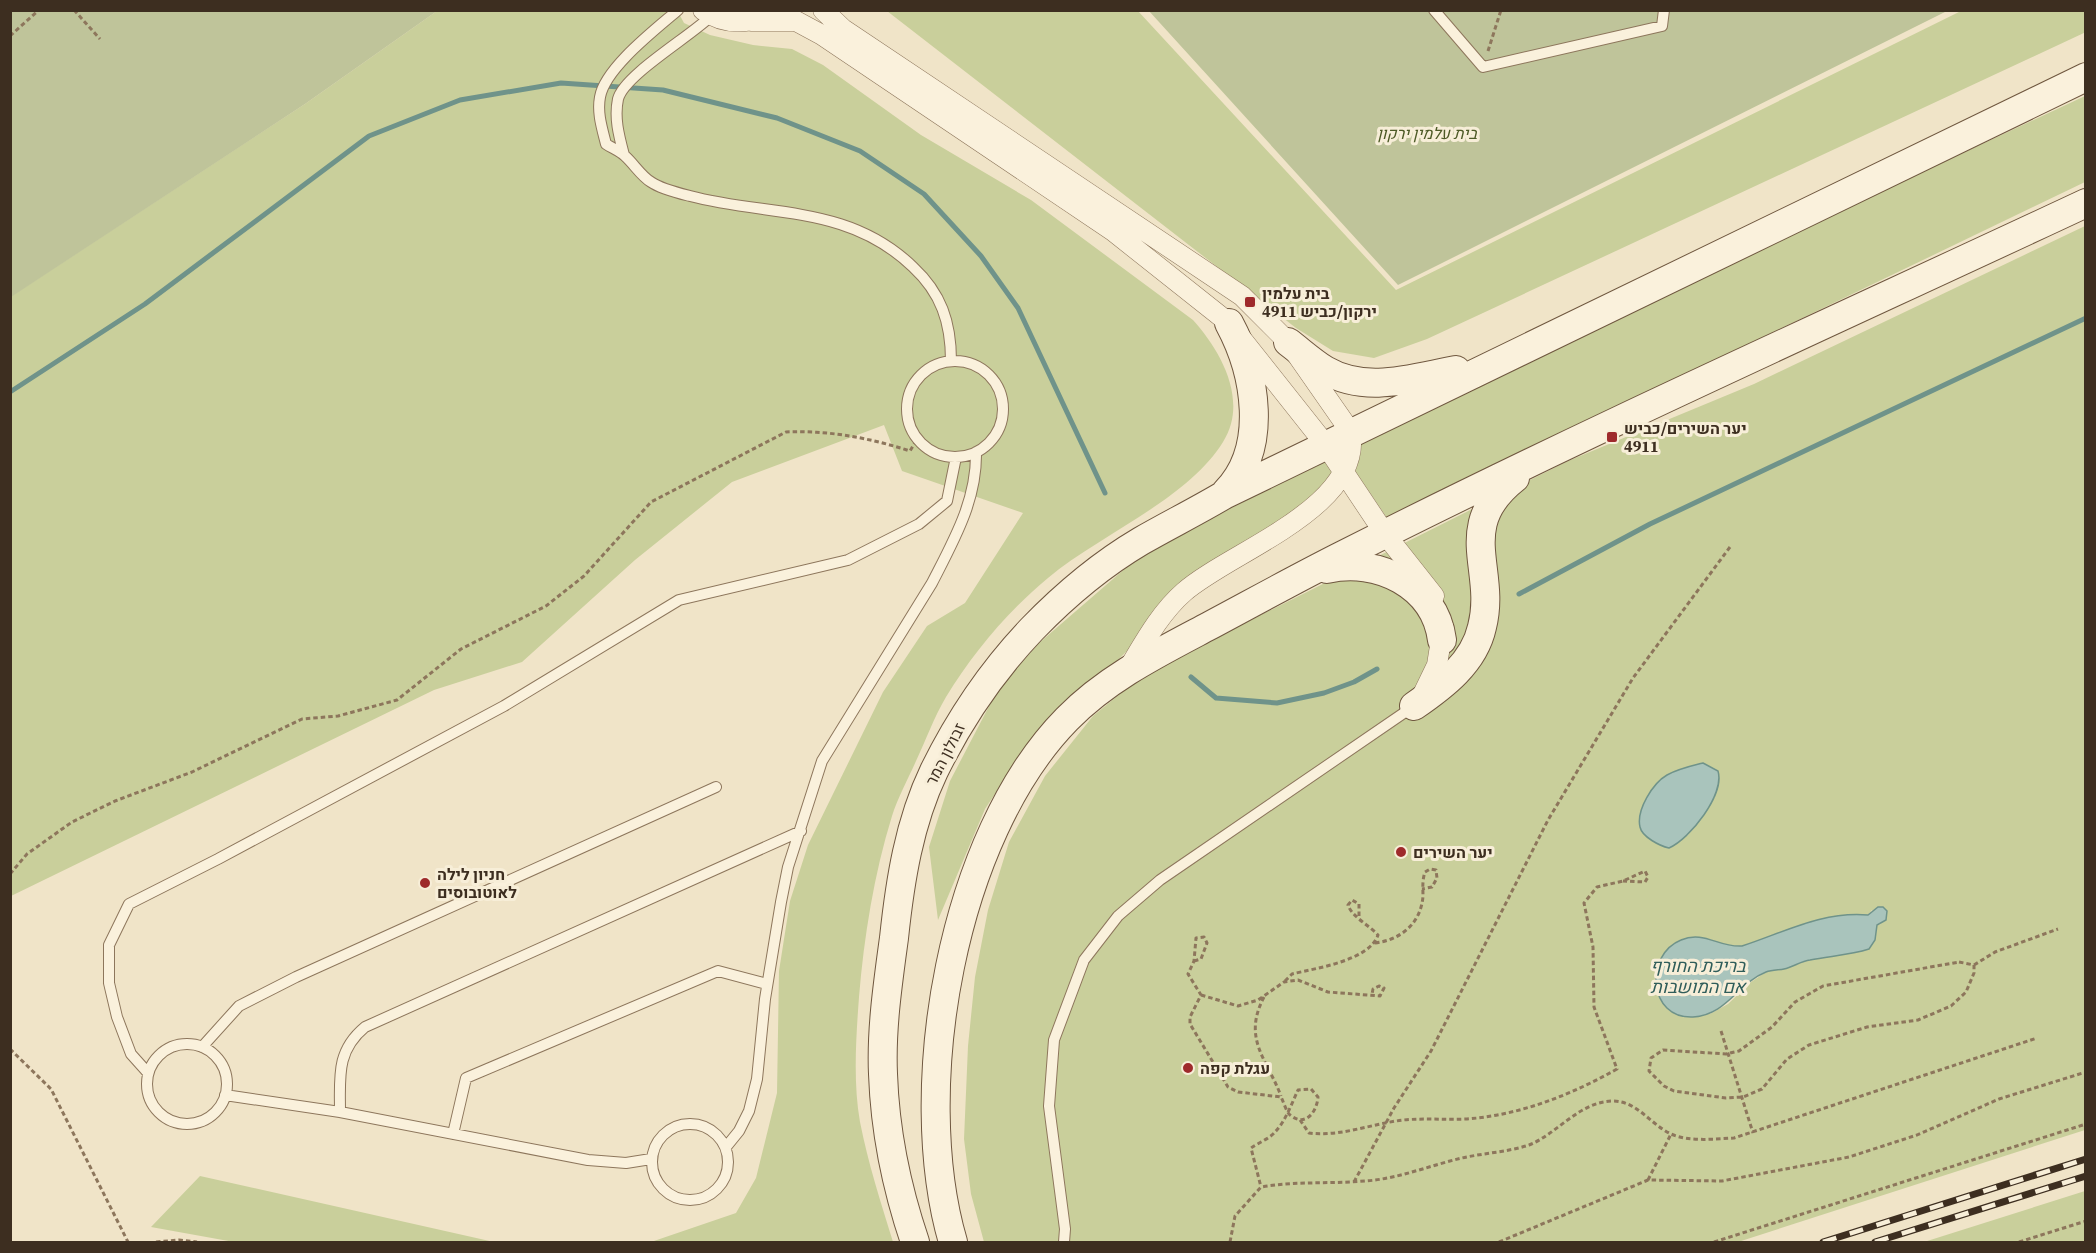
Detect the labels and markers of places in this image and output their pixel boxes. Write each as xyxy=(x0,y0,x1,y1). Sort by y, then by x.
place label: בית עלמין ירקון/כביש 4911 xyxy=(1262,282,1377,322)
marker: בית עלמין ירקון/כביש 4911 xyxy=(1243,295,1257,309)
place label: יער השירים/כביש 4911 xyxy=(1624,417,1747,457)
marker: יער השירים/כביש 4911 xyxy=(1605,430,1619,444)
place label: יער השירים xyxy=(1413,841,1493,863)
marker: יער השירים xyxy=(1394,845,1408,859)
place label: חניון לילה לאוטובוסים xyxy=(437,863,517,903)
marker: חניון לילה לאוטובוסים xyxy=(418,876,432,890)
place label: עגלת קפה xyxy=(1200,1057,1270,1079)
marker: עגלת קפה xyxy=(1181,1061,1195,1075)

